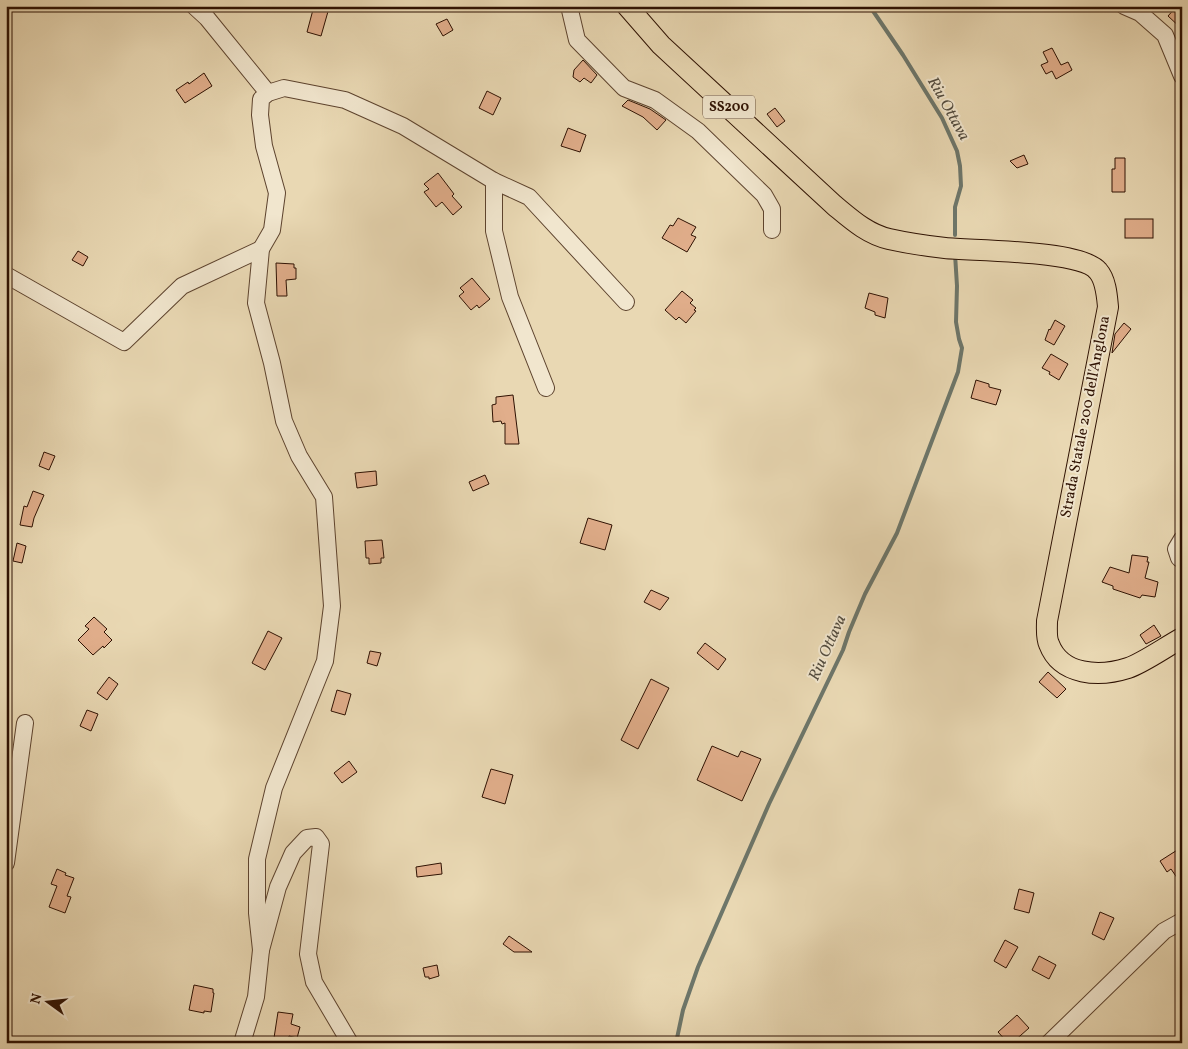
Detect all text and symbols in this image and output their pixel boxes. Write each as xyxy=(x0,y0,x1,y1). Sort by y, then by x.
water label: Riu Ottava xyxy=(921,73,975,145)
road number: SS200 xyxy=(703,95,755,118)
street label: Strada Statale 200 dell'Anglona xyxy=(1056,314,1116,520)
water label: Riu Ottava xyxy=(804,611,852,684)
north arrow xyxy=(22,976,72,1026)
text: N xyxy=(26,992,47,1006)

